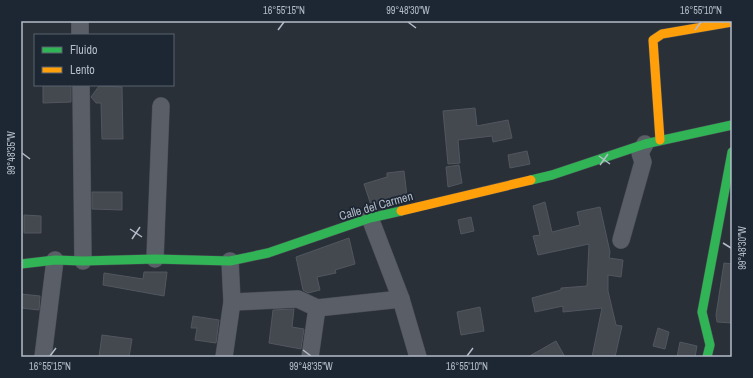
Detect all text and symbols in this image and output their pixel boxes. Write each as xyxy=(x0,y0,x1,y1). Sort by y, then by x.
text: 16°55'15"N xyxy=(263,4,305,17)
text: 99°48'30"W xyxy=(386,4,430,17)
text: 16°55'10"N xyxy=(680,4,722,17)
legend xyxy=(34,34,174,86)
text: Fluido xyxy=(70,42,97,58)
text: Lento xyxy=(70,62,95,78)
text: 99°48'35"W xyxy=(5,131,18,175)
street label: Calle del Carmen xyxy=(337,188,415,224)
text: 99°48'30"W xyxy=(736,226,749,270)
text: 16°55'15"N xyxy=(29,360,71,373)
text: 99°48'35"W xyxy=(289,360,333,373)
text: 16°55'10"N xyxy=(446,360,488,373)

